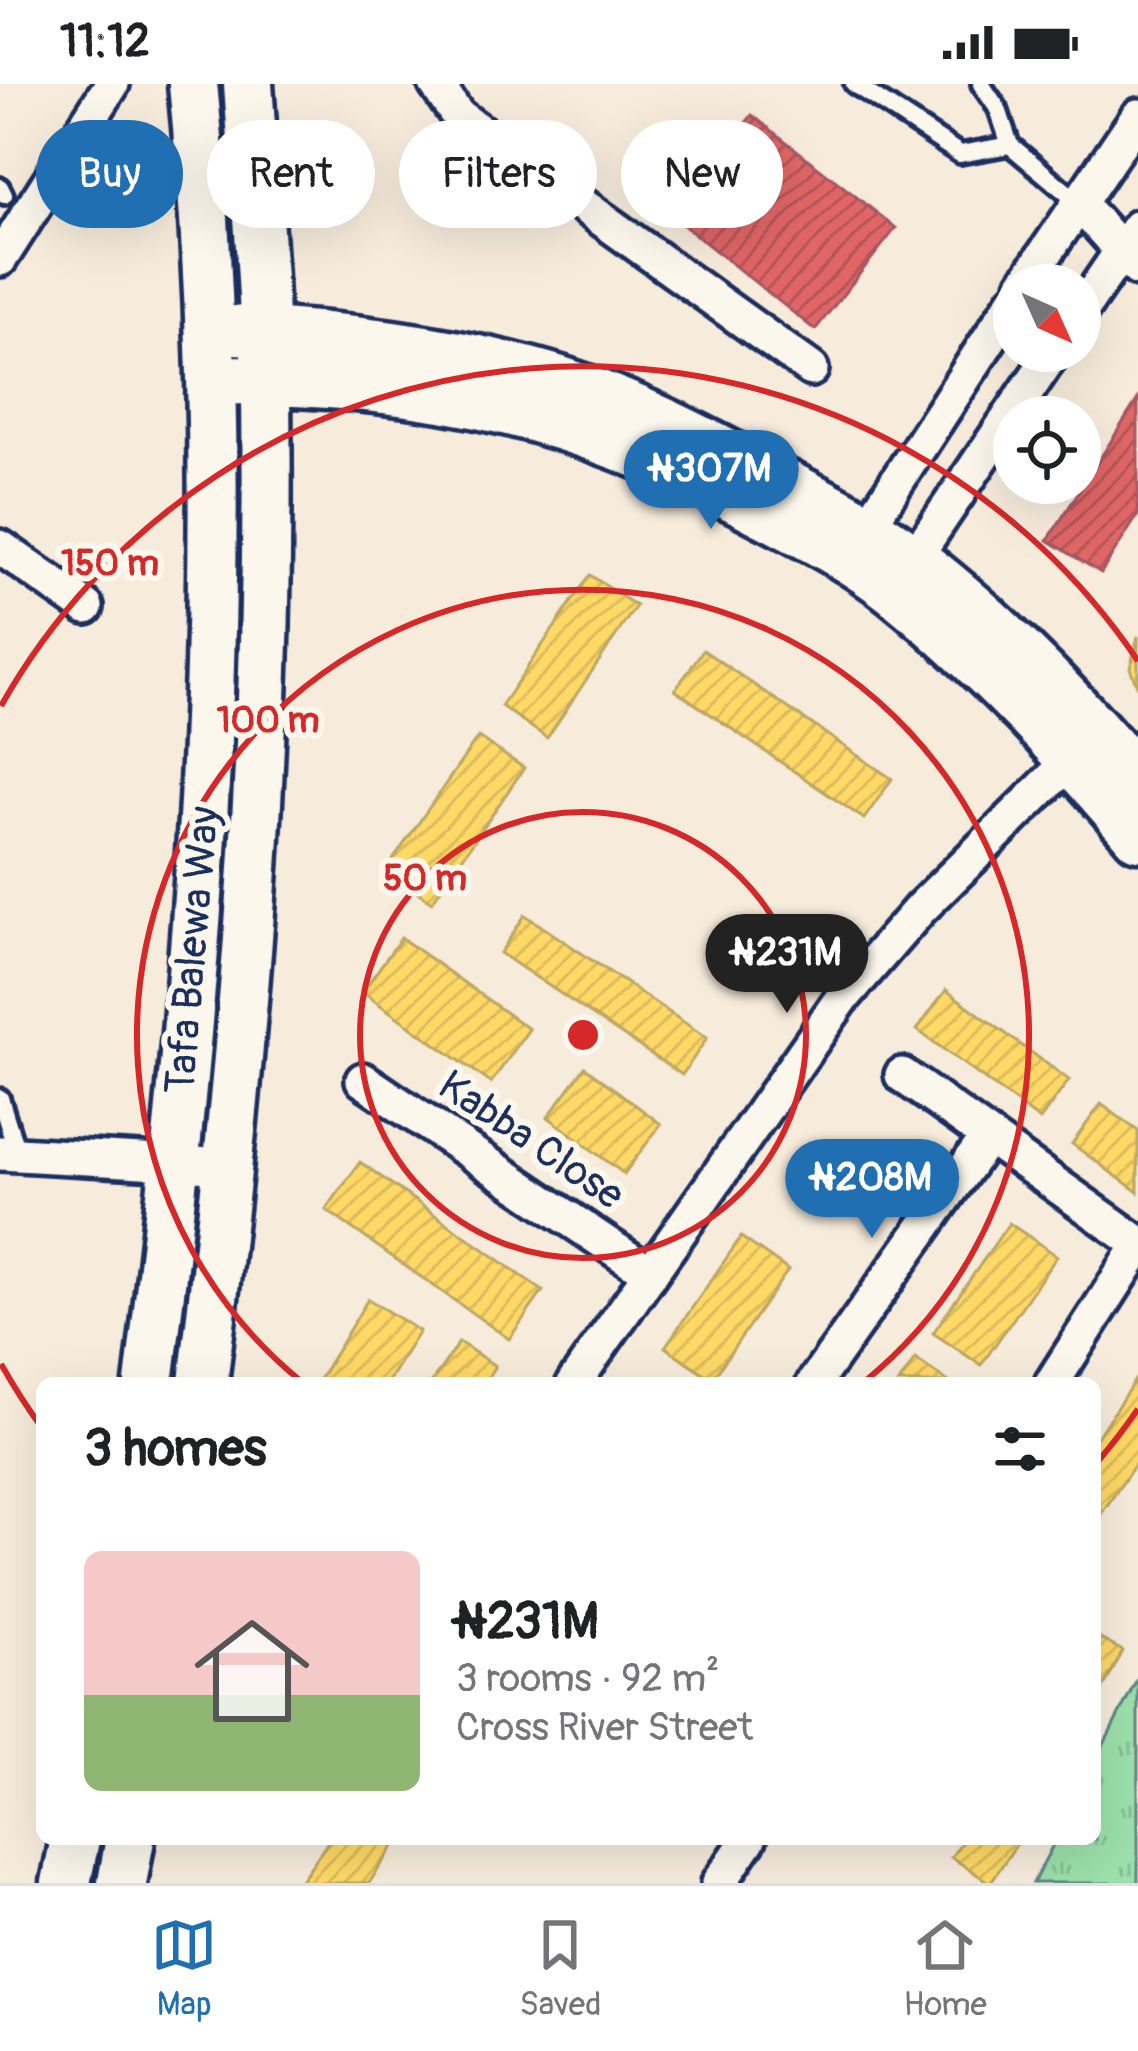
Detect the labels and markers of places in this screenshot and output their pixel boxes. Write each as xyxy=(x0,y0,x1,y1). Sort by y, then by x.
pin: ₦307M xyxy=(627,430,795,532)
pin: ₦231M xyxy=(703,914,871,1016)
centre of rings xyxy=(562,1014,604,1056)
pin: ₦208M xyxy=(788,1139,956,1241)

